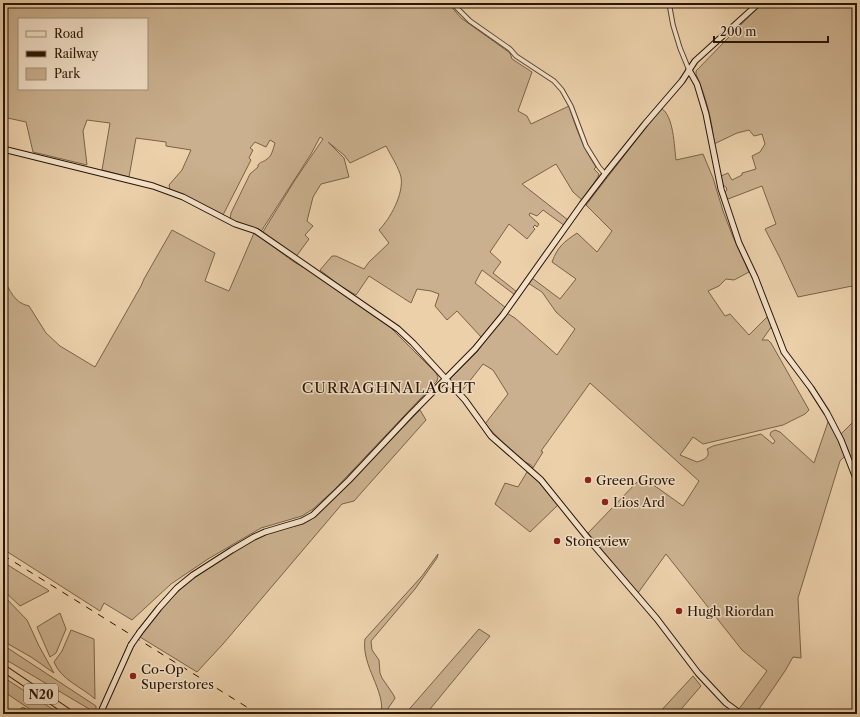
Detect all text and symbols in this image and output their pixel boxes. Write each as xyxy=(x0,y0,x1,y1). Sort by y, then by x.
legend xyxy=(18,18,148,90)
scale bar xyxy=(714,18,828,44)
text: 200 m xyxy=(720,24,757,39)
text: Road xyxy=(54,26,84,41)
text: Railway xyxy=(54,46,99,61)
text: Park xyxy=(54,66,81,81)
district label: CURRAGHNALAGHT xyxy=(302,378,476,397)
place label: Green Grove xyxy=(596,472,675,488)
marker: Green Grove xyxy=(583,475,593,485)
place label: Lios Ard xyxy=(613,494,665,510)
marker: Lios Ard xyxy=(600,497,610,507)
place label: Stoneview xyxy=(565,533,630,549)
marker: Stoneview xyxy=(552,536,562,546)
place label: Hugh Riordan xyxy=(687,603,774,619)
marker: Hugh Riordan xyxy=(674,606,684,616)
place label: Co-Op Superstores xyxy=(141,661,214,692)
marker: Co-Op Superstores xyxy=(128,671,138,681)
road number: N20 xyxy=(24,684,58,704)

